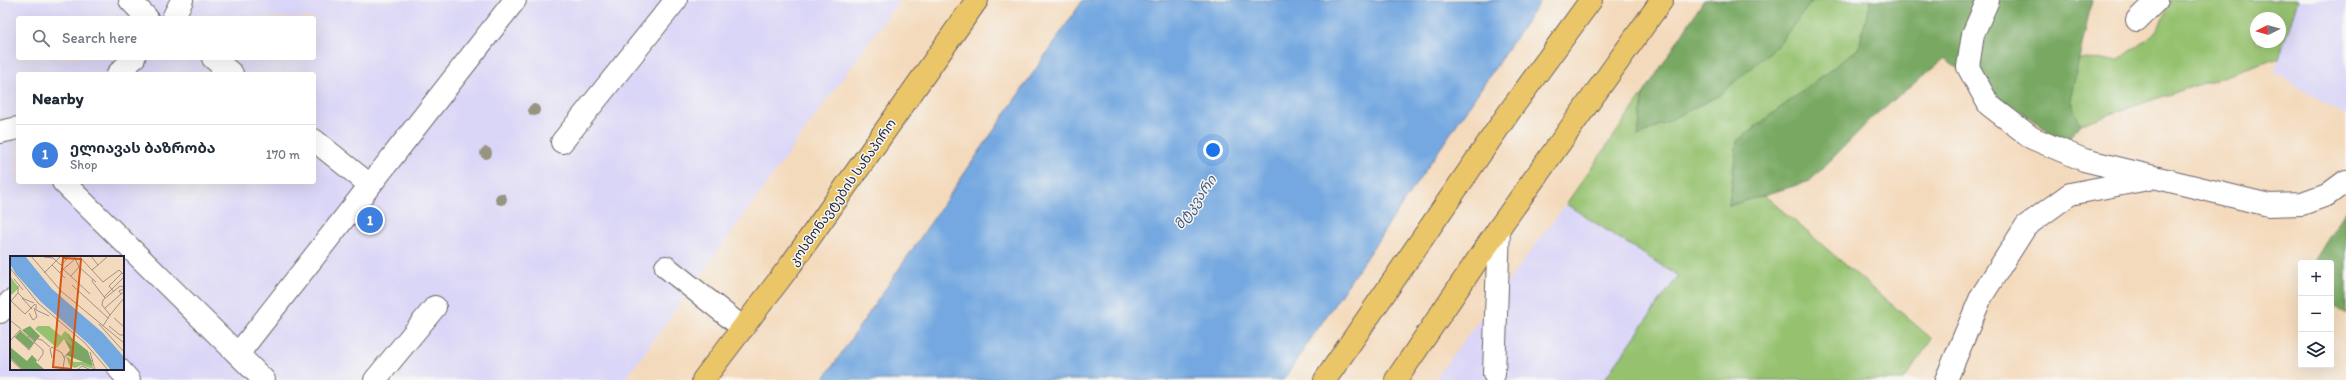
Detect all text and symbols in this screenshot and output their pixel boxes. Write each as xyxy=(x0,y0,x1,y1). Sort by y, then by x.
north arrow xyxy=(2250,12,2286,48)
search box xyxy=(16,16,316,60)
icon: search xyxy=(30,27,52,49)
text: Search here xyxy=(62,29,137,47)
text: Nearby xyxy=(32,88,84,108)
street label: კოსმონავტების სანაპირო xyxy=(786,116,899,269)
text: ელიავას ბაზრობა xyxy=(70,139,216,157)
your location xyxy=(1203,140,1223,160)
text: 1 xyxy=(42,147,48,162)
text: 170 m xyxy=(266,147,300,162)
text: Shop xyxy=(70,157,97,172)
water label: მტკვარი xyxy=(1171,171,1221,232)
pin: 1 xyxy=(357,205,383,235)
inset map xyxy=(10,256,124,370)
map controls xyxy=(2298,260,2334,368)
button: + xyxy=(2298,260,2334,296)
button: − xyxy=(2298,296,2334,332)
button: layers xyxy=(2298,332,2334,368)

